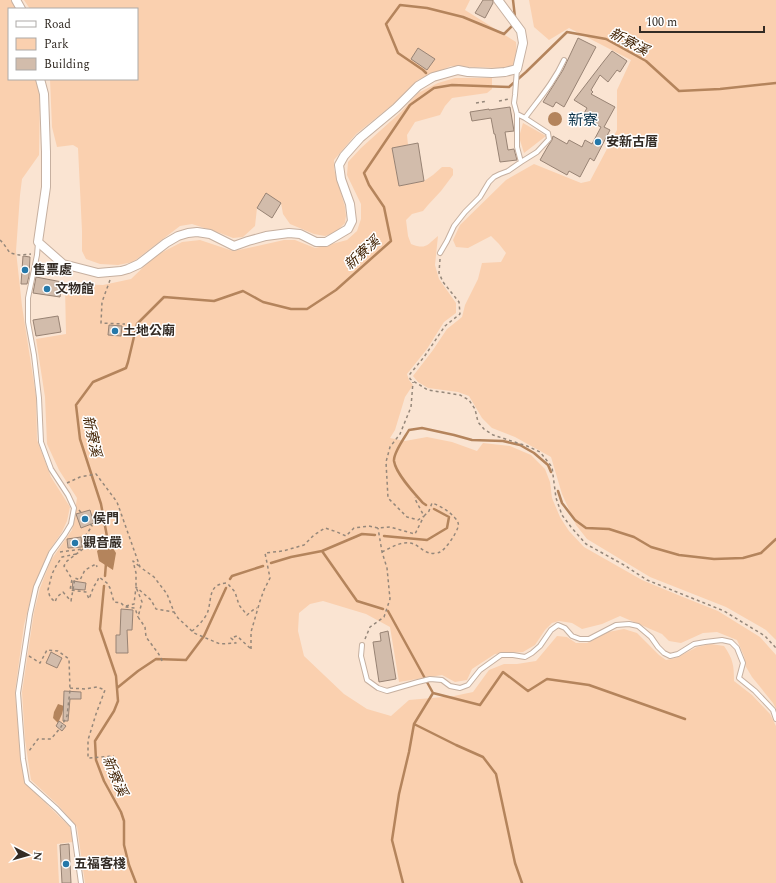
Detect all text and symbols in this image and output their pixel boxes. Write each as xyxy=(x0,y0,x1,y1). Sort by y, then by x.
legend xyxy=(8,8,138,80)
scale bar xyxy=(640,8,764,34)
text: 100 m xyxy=(646,13,677,32)
text: Road xyxy=(44,15,71,34)
water label: 新寮溪 xyxy=(606,23,654,62)
text: Park xyxy=(44,35,69,54)
text: Building xyxy=(44,55,90,74)
district label: 新寮 xyxy=(568,109,598,132)
place label: 安新古厝 xyxy=(606,132,658,152)
marker: 安新古厝 xyxy=(593,137,603,147)
water label: 新寮溪 xyxy=(339,230,386,275)
place label: 售票處 xyxy=(33,260,72,280)
marker: 售票處 xyxy=(20,265,30,275)
place label: 文物館 xyxy=(55,279,94,299)
marker: 文物館 xyxy=(42,284,52,294)
place label: 土地公廟 xyxy=(123,321,175,341)
marker: 土地公廟 xyxy=(110,326,120,336)
water label: 新寮溪 xyxy=(77,413,107,461)
place label: 侯門 xyxy=(93,509,119,529)
marker: 侯門 xyxy=(80,514,90,524)
place label: 觀音嚴 xyxy=(83,533,122,553)
marker: 觀音嚴 xyxy=(70,538,80,548)
water label: 新寮溪 xyxy=(97,753,134,801)
north arrow xyxy=(8,835,48,875)
text: N xyxy=(29,851,46,861)
place label: 五福客棧 xyxy=(74,854,126,874)
marker: 五福客棧 xyxy=(61,859,71,869)

